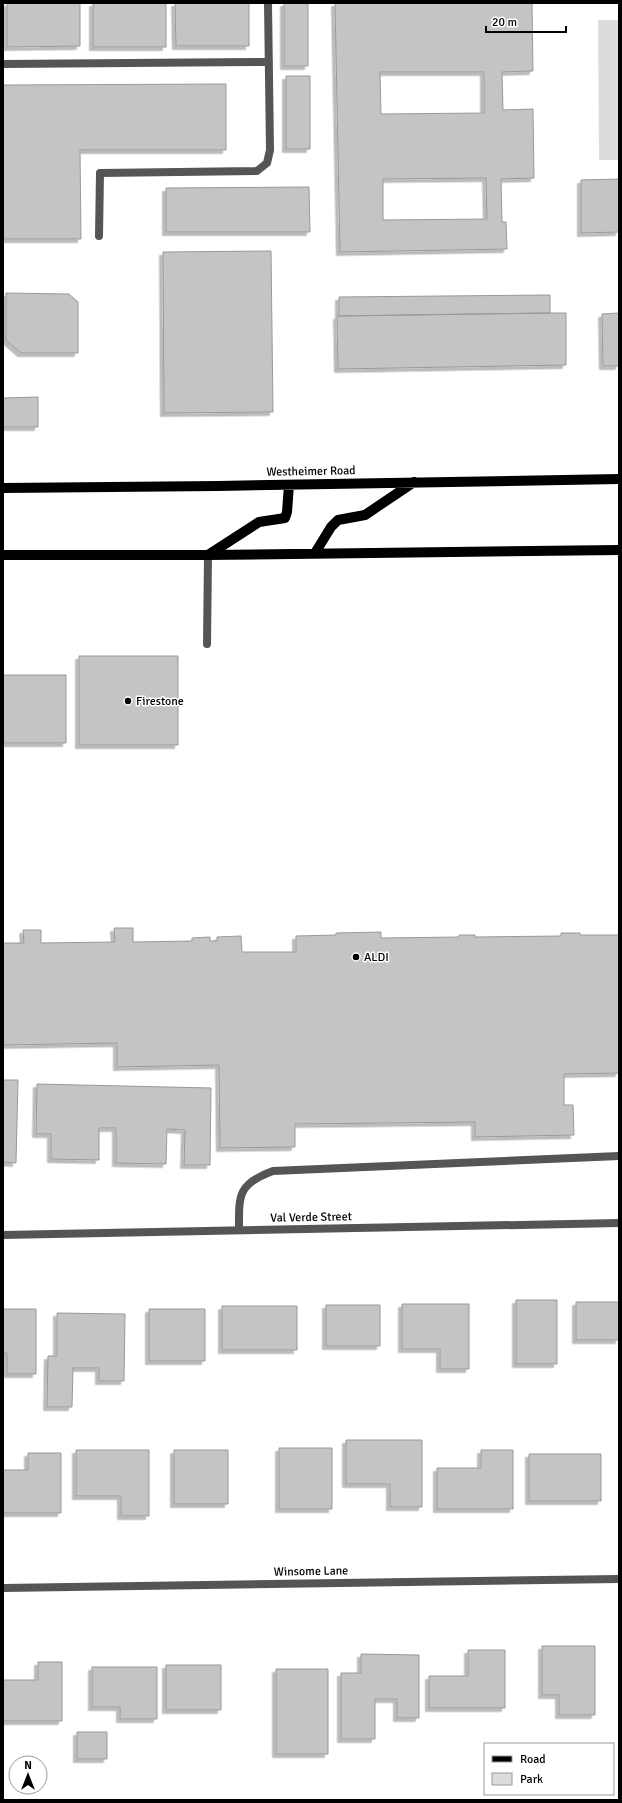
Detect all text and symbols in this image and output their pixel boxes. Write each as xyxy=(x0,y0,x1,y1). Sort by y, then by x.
scale bar xyxy=(486,8,566,34)
text: 20 m xyxy=(492,15,517,30)
street label: Westheimer Road xyxy=(266,463,356,480)
place label: Firestone xyxy=(136,694,184,709)
marker: Firestone xyxy=(123,696,133,706)
place label: ALDI xyxy=(364,950,389,965)
marker: ALDI xyxy=(351,952,361,962)
street label: Val Verde Street xyxy=(270,1209,352,1226)
street label: Winsome Lane xyxy=(274,1563,348,1580)
legend xyxy=(484,1743,614,1795)
text: Road xyxy=(520,1752,546,1767)
north arrow xyxy=(8,1755,48,1795)
text: N xyxy=(24,1759,32,1772)
text: Park xyxy=(520,1772,543,1787)

